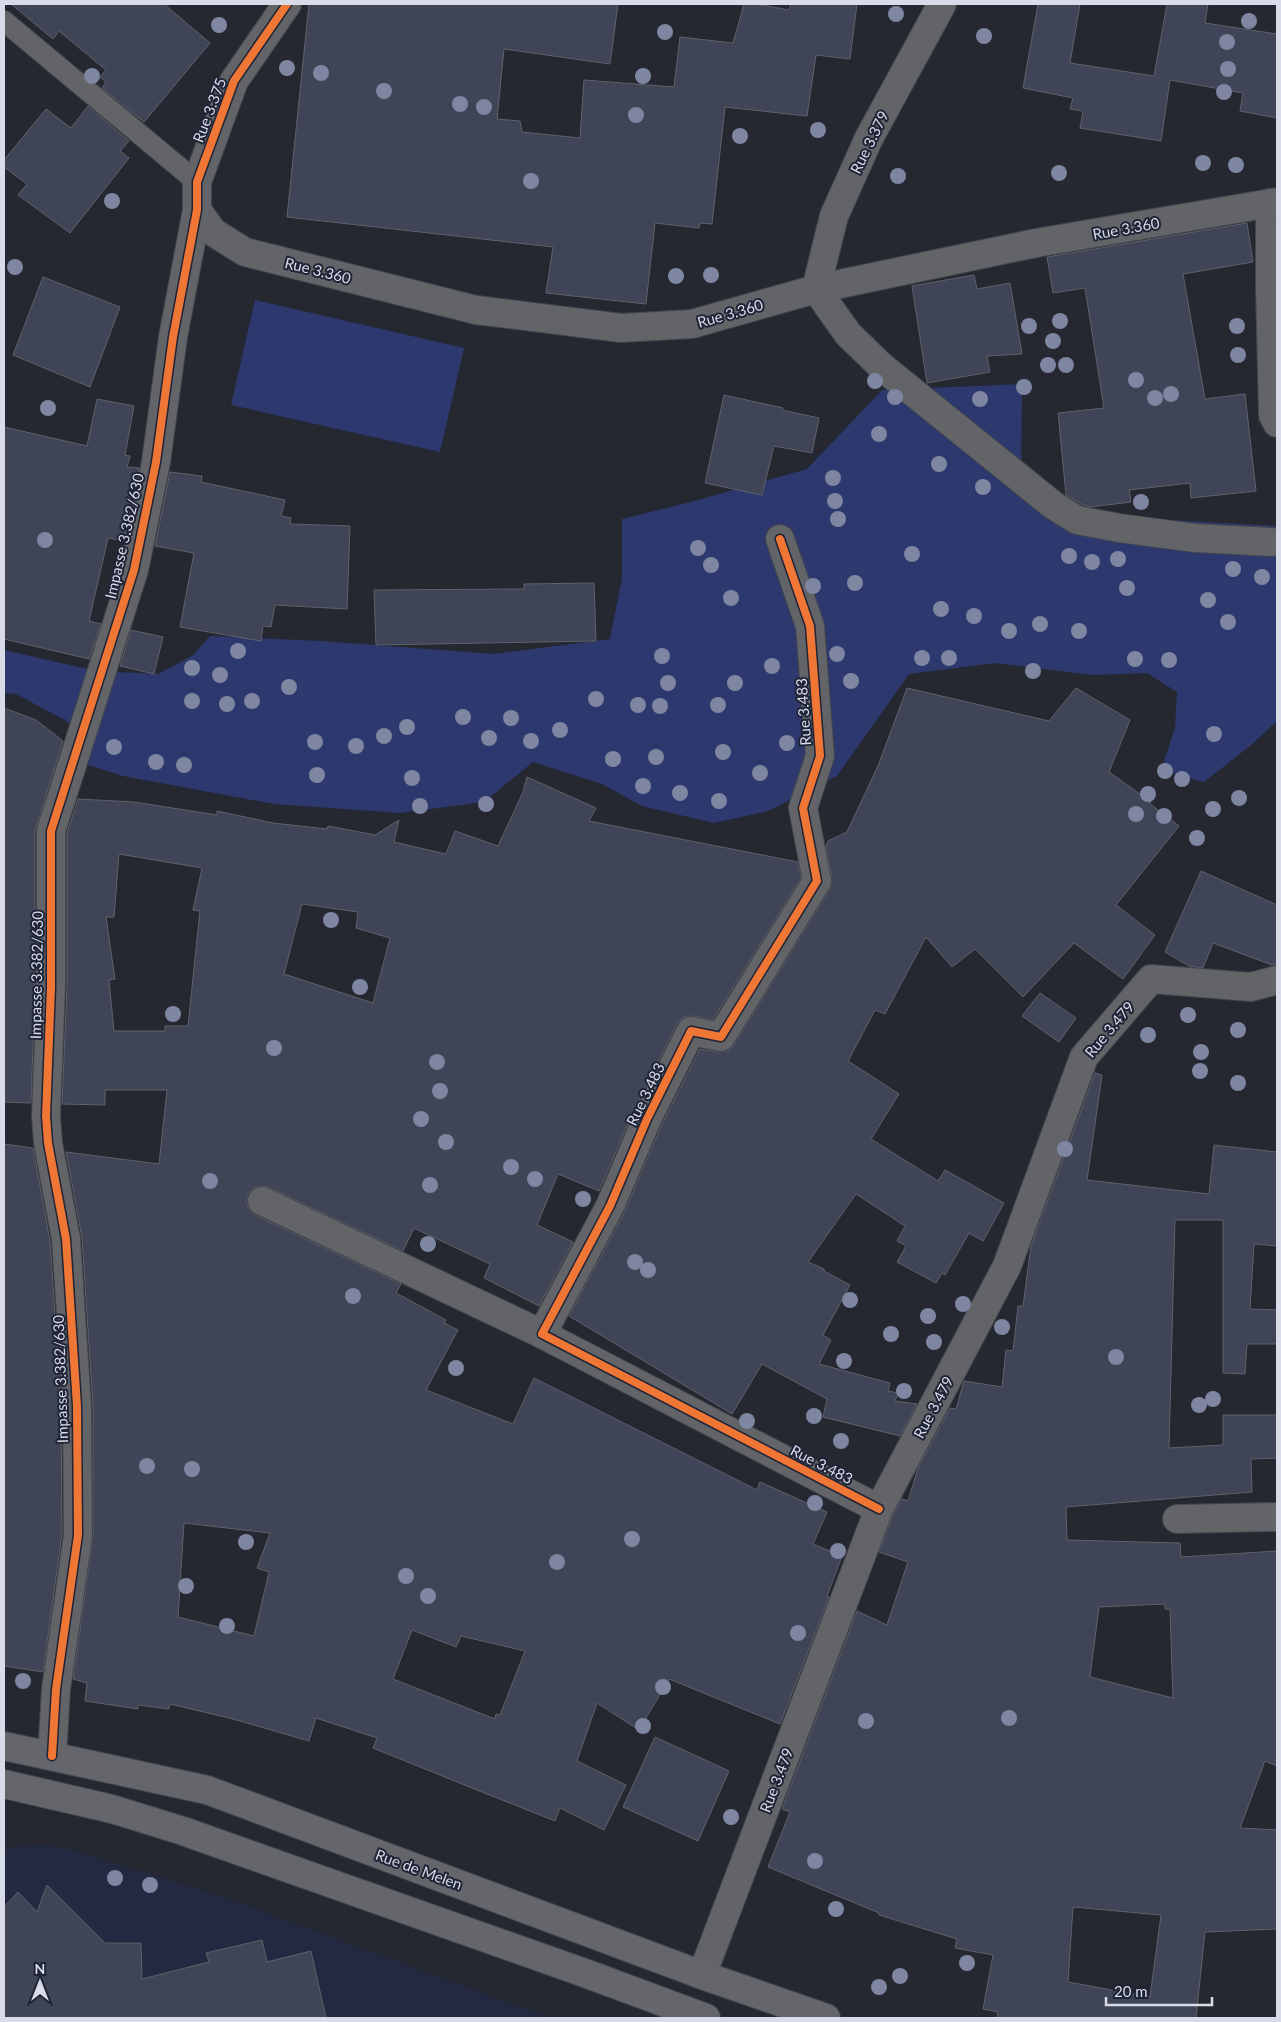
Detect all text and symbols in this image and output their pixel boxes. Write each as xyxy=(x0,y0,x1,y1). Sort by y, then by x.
street label: Rue 3.375 xyxy=(188,75,230,145)
street label: Rue 3.379 xyxy=(846,108,892,176)
street label: Rue 3.360 xyxy=(1091,213,1161,243)
street label: Rue 3.360 xyxy=(283,253,353,287)
street label: Rue 3.360 xyxy=(695,295,765,331)
street label: Impasse 3.382/630 xyxy=(101,471,147,601)
street label: Rue 3.483 xyxy=(792,678,814,746)
street label: Impasse 3.382/630 xyxy=(26,910,46,1039)
street label: Rue 3.479 xyxy=(1080,997,1138,1061)
street label: Rue 3.483 xyxy=(622,1060,668,1128)
street label: Impasse 3.382/630 xyxy=(49,1314,71,1443)
street label: Rue 3.479 xyxy=(909,1373,957,1441)
street label: Rue 3.483 xyxy=(788,1441,856,1487)
street label: Rue 3.479 xyxy=(755,1745,797,1815)
street label: Rue de Melen xyxy=(373,1845,465,1893)
north arrow xyxy=(15,1957,65,2007)
text: N xyxy=(35,1960,45,1977)
scale bar xyxy=(1106,1974,1212,2006)
text: 20 m xyxy=(1114,1982,1148,2000)

